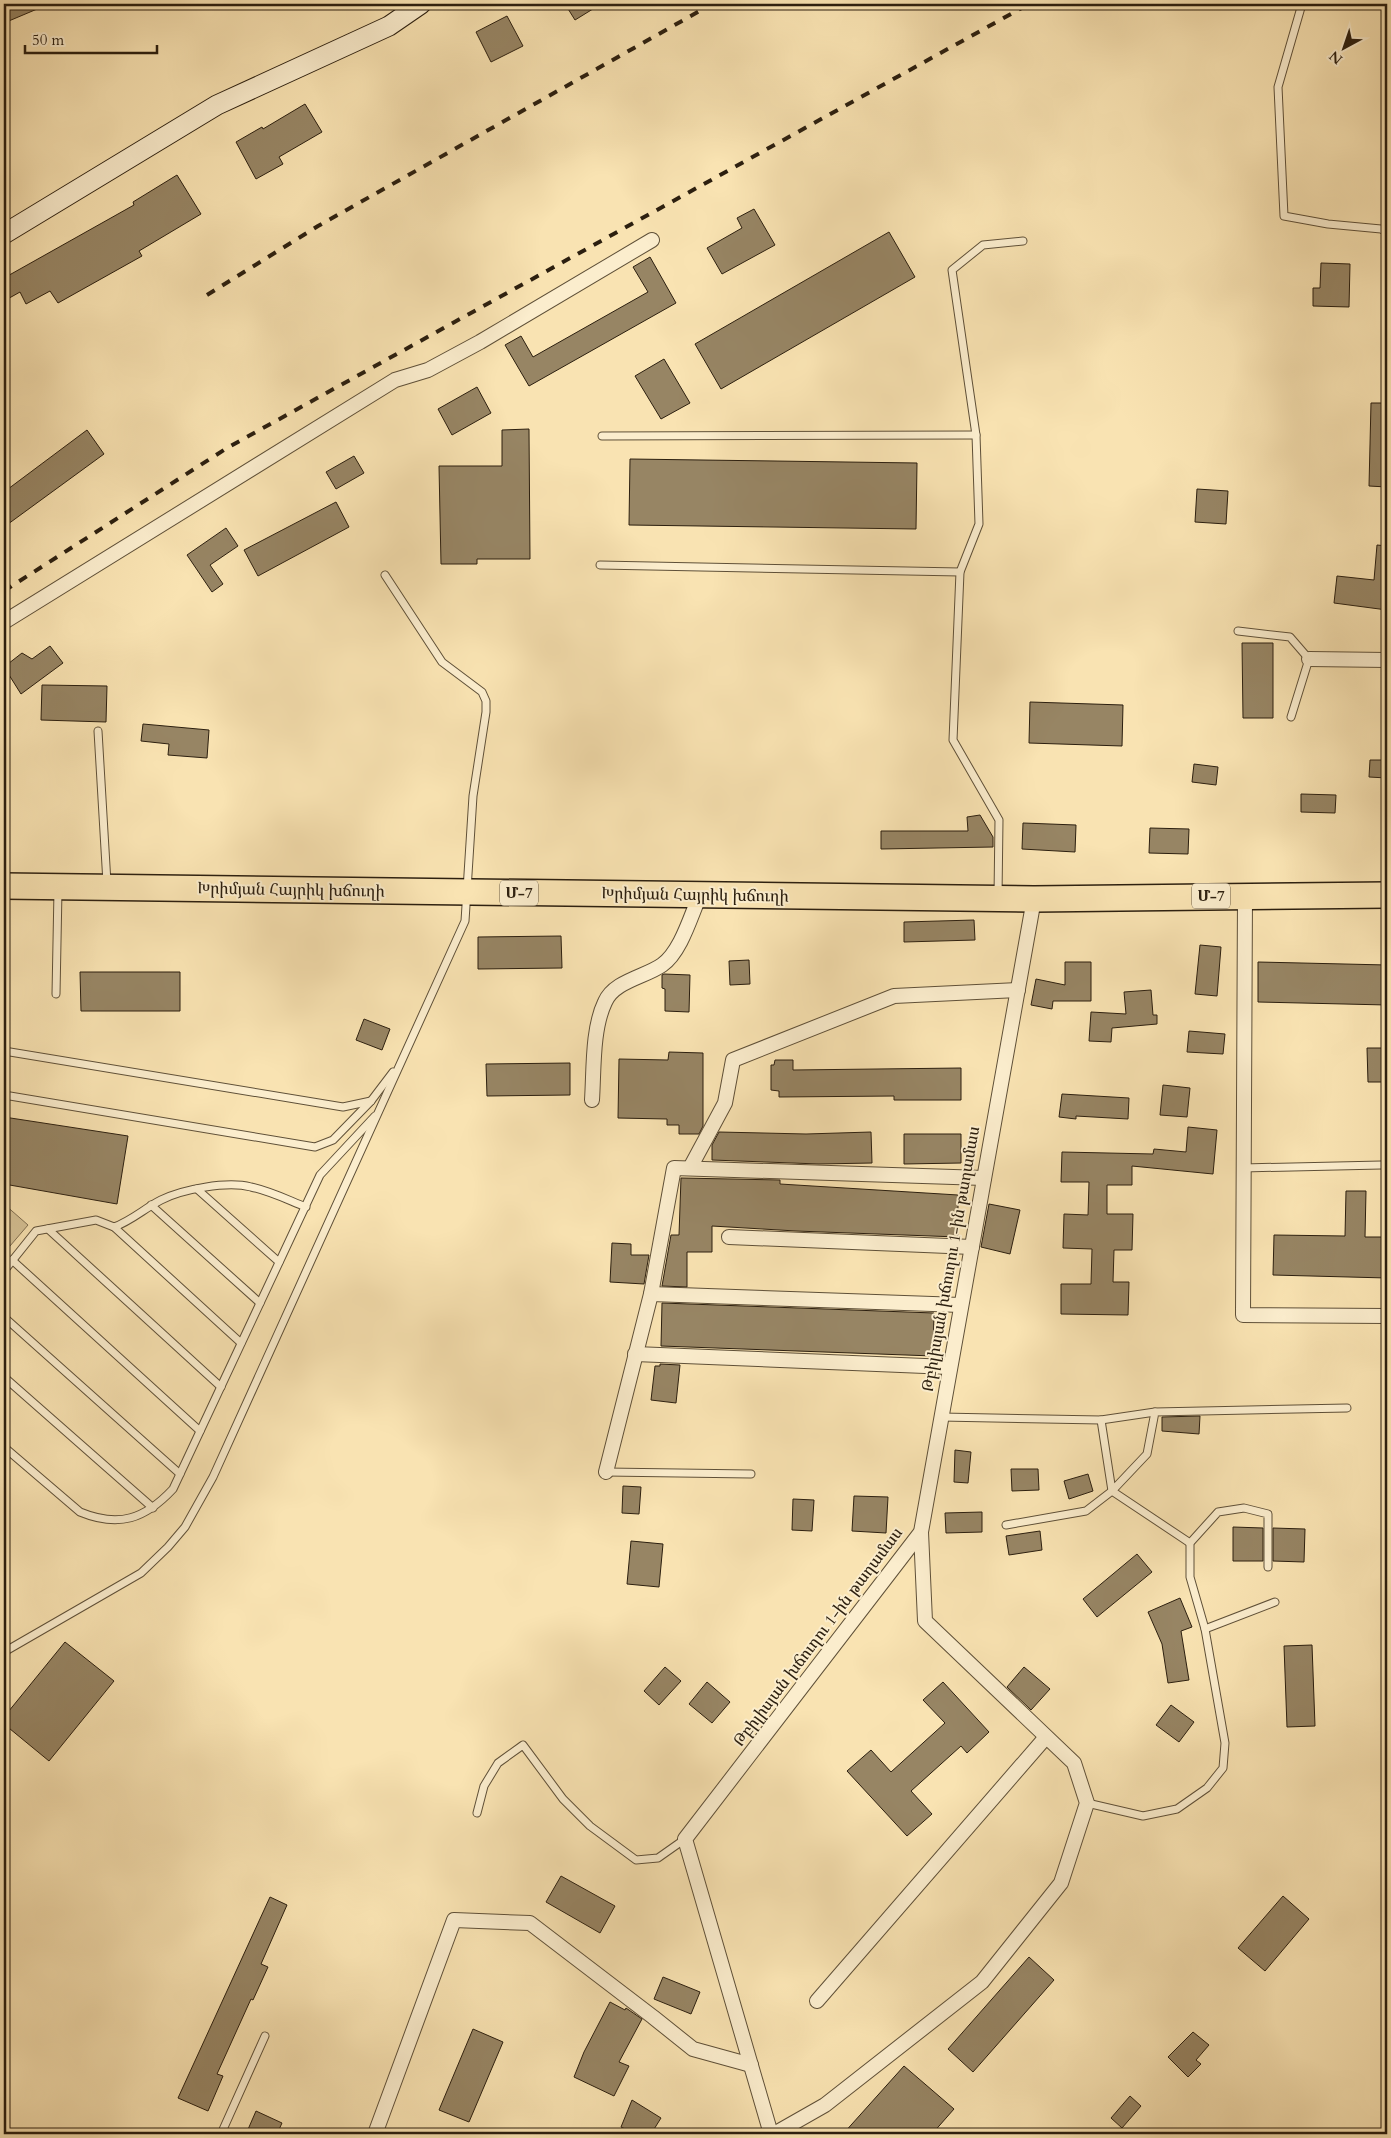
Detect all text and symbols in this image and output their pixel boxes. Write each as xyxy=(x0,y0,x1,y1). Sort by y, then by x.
scale bar xyxy=(25,22,158,54)
north arrow xyxy=(1318,22,1368,72)
text: 50 m xyxy=(32,30,64,50)
text: N xyxy=(1325,46,1347,69)
street label: Խրիմյան Հայրիկ խճուղի xyxy=(197,877,385,903)
road number: Մ-7 xyxy=(500,880,538,906)
street label: Խրիմյան Հայրիկ խճուղի xyxy=(601,882,789,908)
road number: Մ-7 xyxy=(1192,884,1230,908)
street label: Թբիլիսյան խճուղու 1-ին թաղամաս xyxy=(917,1125,985,1393)
street label: Թբիլիսյան խճուղու 1-ին թաղամաս xyxy=(728,1523,908,1751)

